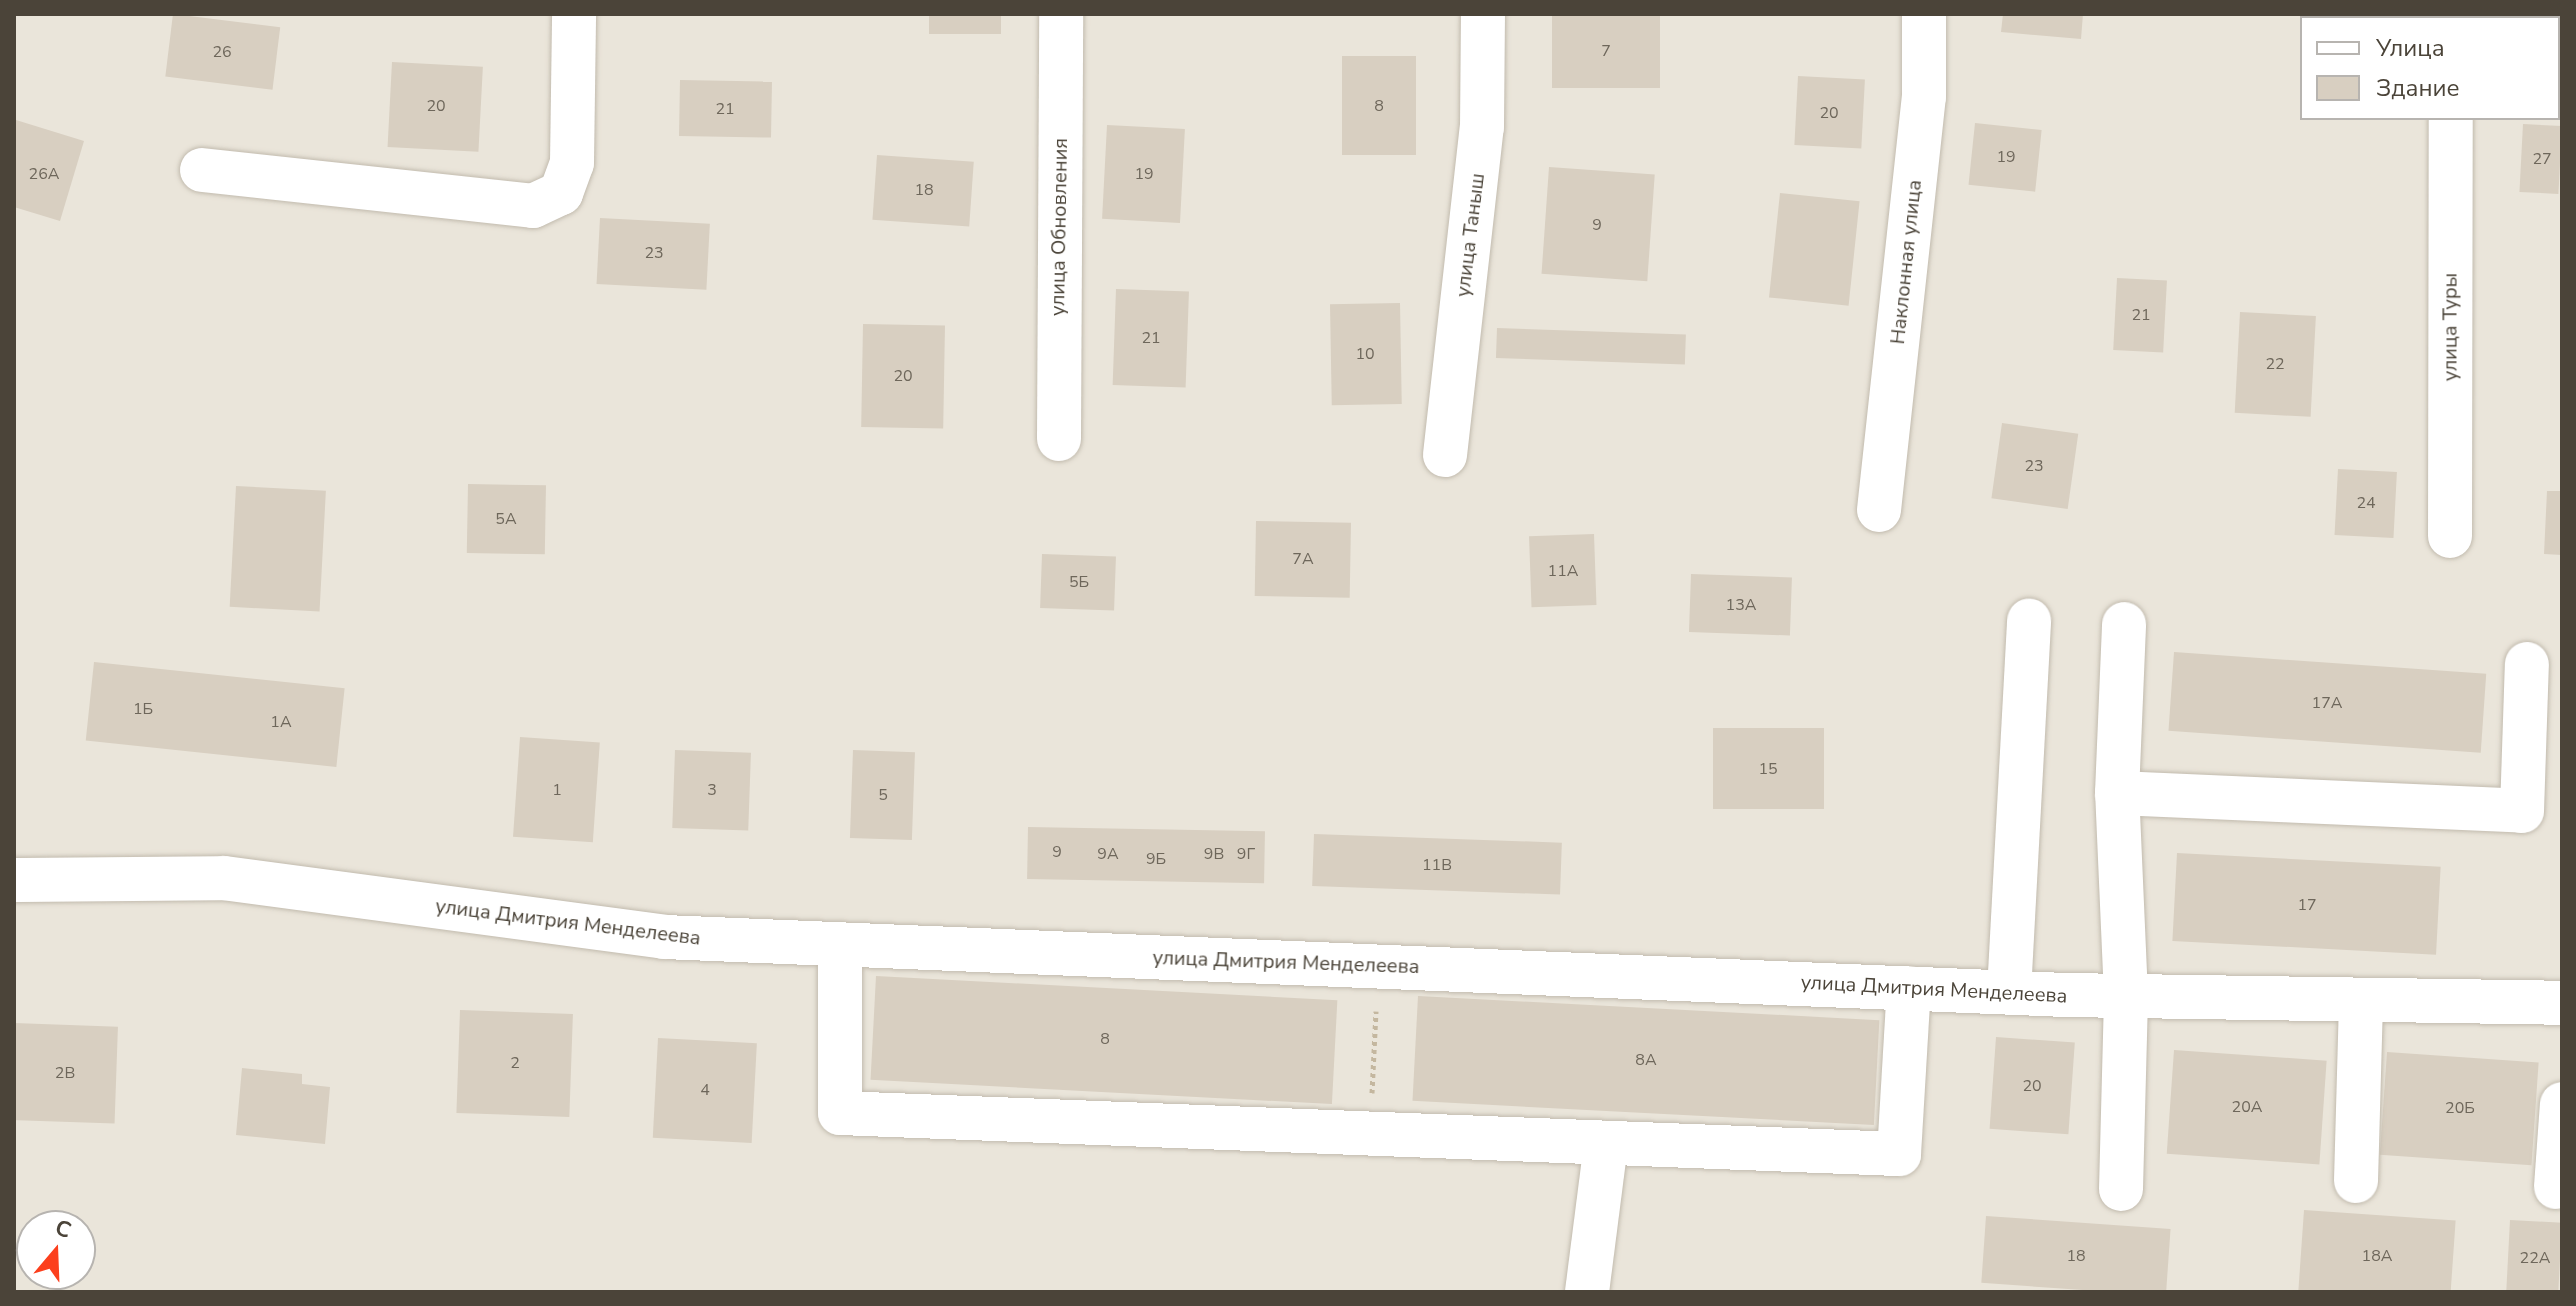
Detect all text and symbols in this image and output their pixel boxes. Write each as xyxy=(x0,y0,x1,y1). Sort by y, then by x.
legend xyxy=(2300,16,2560,120)
text: Улица xyxy=(2376,32,2445,64)
house number: 7 xyxy=(1601,41,1611,61)
house number: 26 xyxy=(212,42,232,62)
text: Здание xyxy=(2376,72,2460,104)
house number: 20 xyxy=(426,96,446,116)
house number: 8 xyxy=(1374,96,1384,116)
house number: 21 xyxy=(715,99,735,119)
house number: 20 xyxy=(1819,103,1839,123)
street label: улица Обновления xyxy=(1045,138,1073,316)
house number: 19 xyxy=(1996,147,2016,167)
house number: 27 xyxy=(2532,149,2552,169)
house number: 26А xyxy=(29,164,59,184)
house number: 19 xyxy=(1134,164,1154,184)
street label: улица Таныш xyxy=(1451,172,1489,298)
street label: Наклонная улица xyxy=(1885,179,1927,345)
house number: 18 xyxy=(914,180,934,200)
house number: 9 xyxy=(1592,215,1602,235)
house number: 23 xyxy=(644,243,664,263)
street label: улица Туры xyxy=(2438,273,2462,381)
house number: 21 xyxy=(2131,305,2151,325)
house number: 21 xyxy=(1141,328,1161,348)
house number: 10 xyxy=(1355,344,1375,364)
house number: 22 xyxy=(2265,354,2285,374)
house number: 20 xyxy=(893,366,913,386)
house number: 23 xyxy=(2024,456,2044,476)
house number: 24 xyxy=(2356,493,2376,513)
house number: 5А xyxy=(495,509,517,529)
house number: 7А xyxy=(1292,549,1314,569)
house number: 11А xyxy=(1548,561,1578,581)
house number: 5Б xyxy=(1069,572,1089,592)
house number: 13А xyxy=(1726,595,1756,615)
house number: 17А xyxy=(2312,693,2342,713)
house number: 1Б xyxy=(133,699,153,719)
house number: 1А xyxy=(270,712,292,732)
house number: 15 xyxy=(1758,759,1778,779)
house number: 1 xyxy=(552,780,562,800)
house number: 3 xyxy=(707,780,717,800)
house number: 5 xyxy=(878,785,888,805)
house number: 9 xyxy=(1052,842,1062,862)
house number: 9А xyxy=(1097,844,1119,864)
house number: 9В xyxy=(1204,844,1224,864)
house number: 9Г xyxy=(1237,844,1255,864)
house number: 9Б xyxy=(1146,849,1166,869)
house number: 11В xyxy=(1422,855,1452,875)
street label: улица Дмитрия Менделеева xyxy=(434,894,702,950)
house number: 17 xyxy=(2297,895,2317,915)
street label: улица Дмитрия Менделеева xyxy=(1152,945,1420,979)
street label: улица Дмитрия Менделеева xyxy=(1800,970,2068,1008)
house number: 8 xyxy=(1100,1029,1110,1049)
house number: 8А xyxy=(1635,1050,1657,1070)
house number: 2 xyxy=(510,1053,520,1073)
house number: 2В xyxy=(55,1063,75,1083)
house number: 20 xyxy=(2022,1076,2042,1096)
house number: 4 xyxy=(700,1080,710,1100)
house number: 20А xyxy=(2232,1097,2262,1117)
house number: 20Б xyxy=(2445,1098,2475,1118)
north arrow xyxy=(16,1210,96,1290)
text: С xyxy=(51,1213,75,1246)
house number: 18 xyxy=(2066,1246,2086,1266)
house number: 18А xyxy=(2362,1246,2392,1266)
house number: 22А xyxy=(2520,1248,2550,1268)

